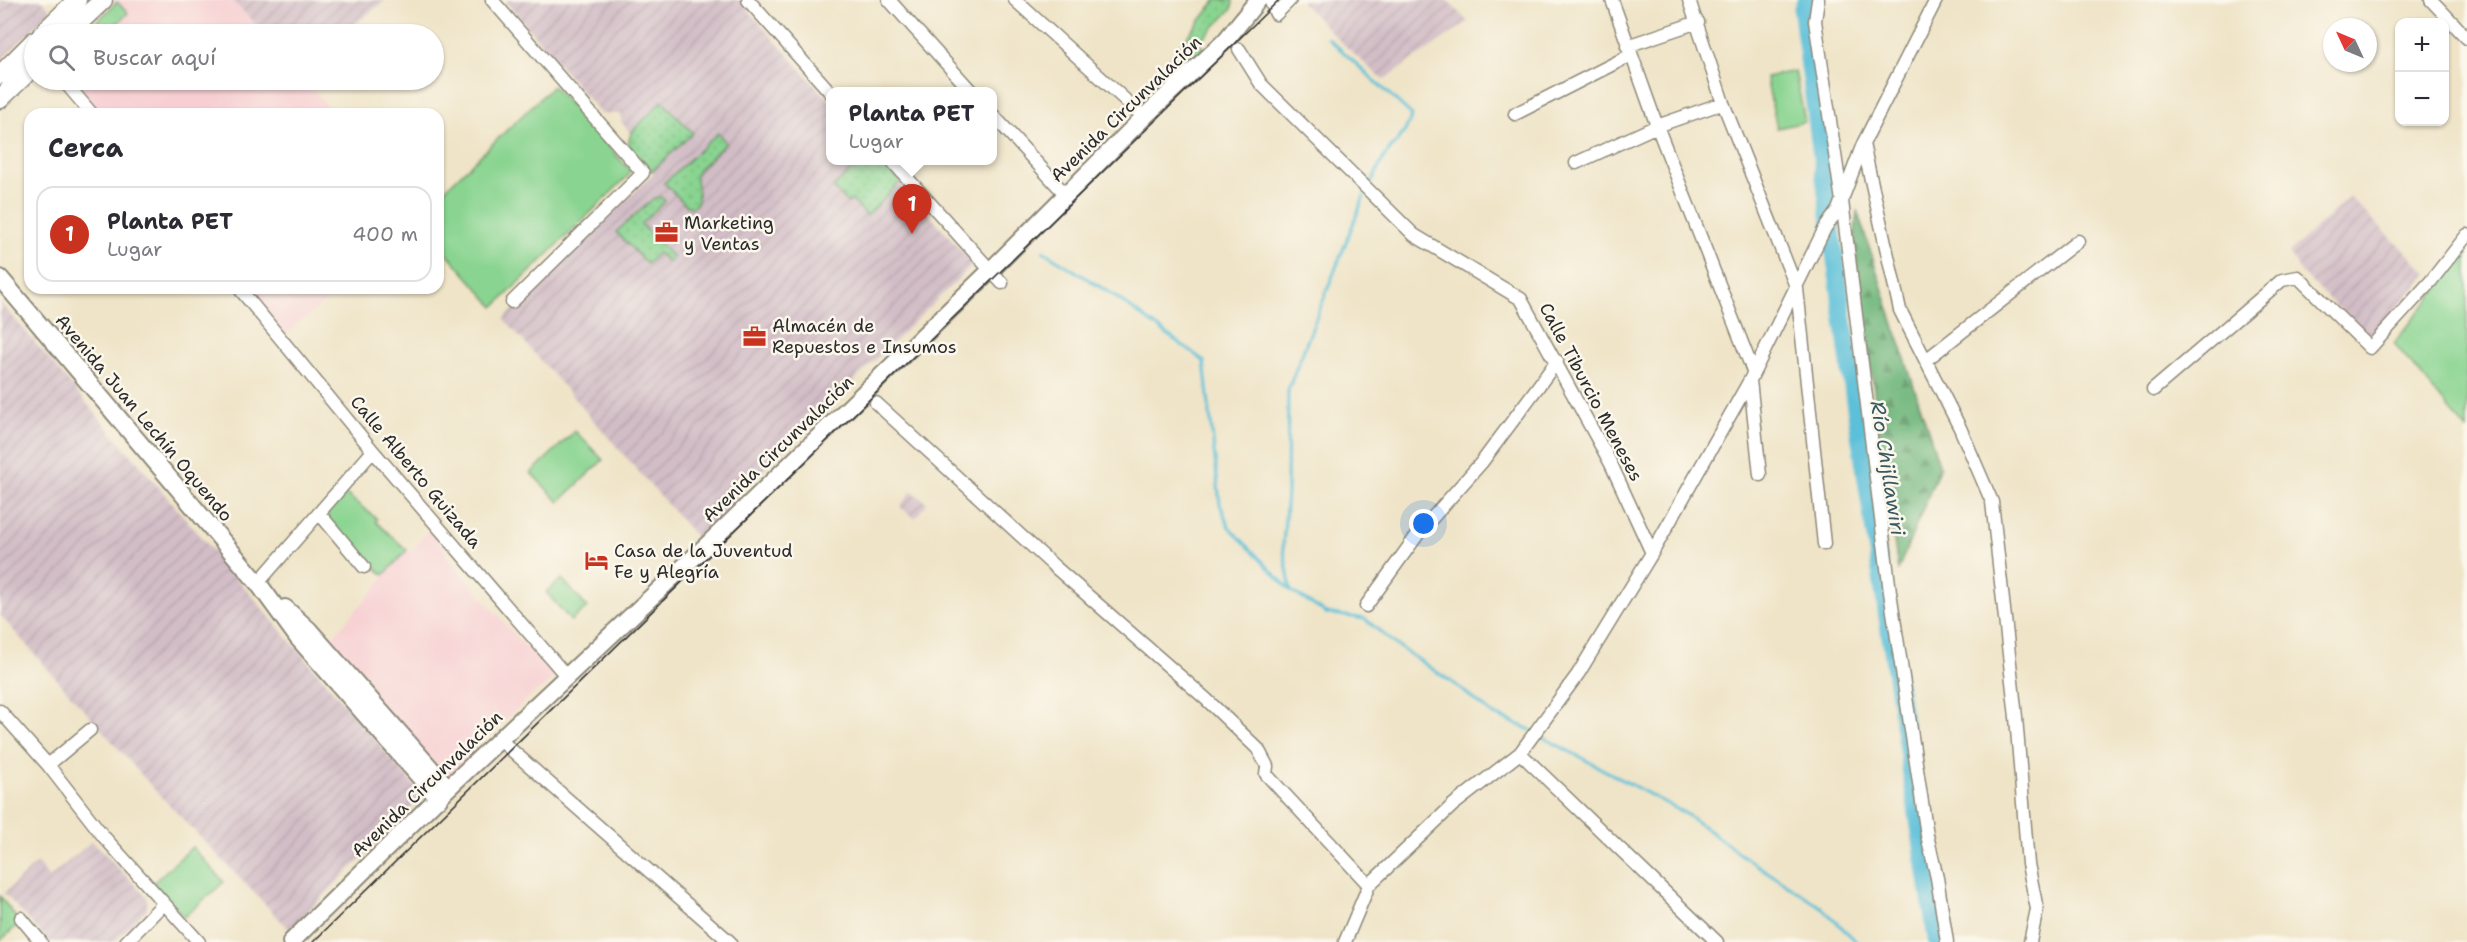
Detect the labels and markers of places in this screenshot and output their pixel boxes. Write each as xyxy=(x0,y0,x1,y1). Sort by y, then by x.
pin: 1 xyxy=(892,184,932,234)
place label: Marketing y Ventas xyxy=(684,211,774,256)
office icon: Marketing y Ventas xyxy=(653,220,679,246)
place label: Almacén de Repuestos e Insumos xyxy=(772,314,957,359)
office icon: Almacén de Repuestos e Insumos xyxy=(741,323,767,349)
place label: Casa de la Juventud Fe y Alegría xyxy=(614,539,793,584)
hotel icon: Casa de la Juventud Fe y Alegría xyxy=(583,548,609,574)

